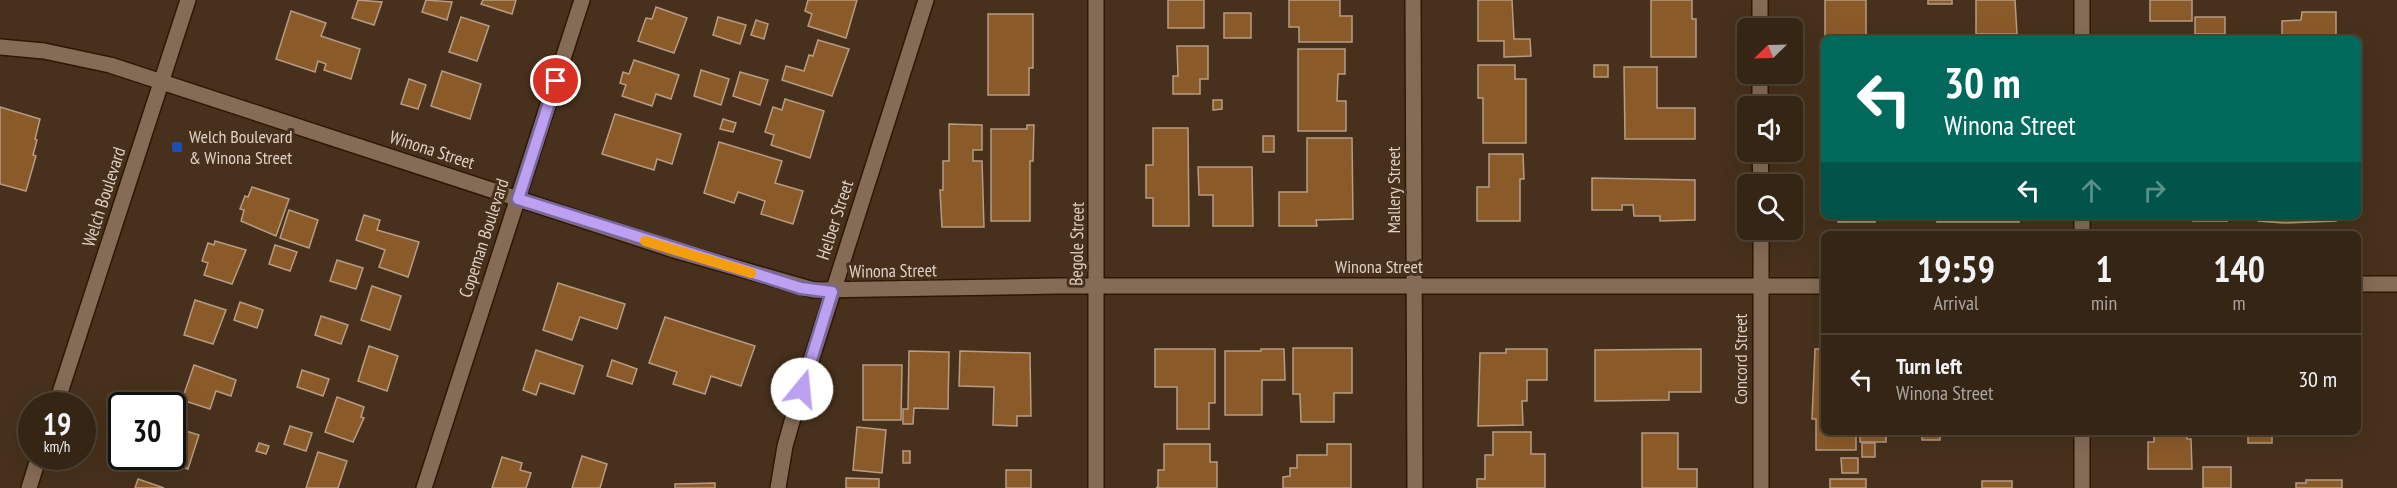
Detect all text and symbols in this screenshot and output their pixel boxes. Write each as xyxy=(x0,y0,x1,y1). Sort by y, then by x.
north arrow xyxy=(1737,18,1803,84)
map controls xyxy=(1737,18,1803,240)
pin xyxy=(530,55,581,106)
text: 30 m xyxy=(1944,55,2021,110)
icon: left xyxy=(1845,60,1923,138)
icon: arrive xyxy=(539,64,572,97)
button: sound xyxy=(1737,96,1803,162)
text: Winona Street xyxy=(1944,108,2076,142)
place label: Welch Boulevard & Winona Street xyxy=(189,125,293,169)
street label: Winona Street xyxy=(387,125,478,174)
marker: Welch Boulevard & Winona Street xyxy=(170,140,184,154)
street label: Welch Boulevard xyxy=(77,144,130,250)
street label: Mallery Street xyxy=(1382,147,1405,233)
button: search xyxy=(1737,174,1803,240)
icon: left xyxy=(2012,174,2045,207)
icon: ahead xyxy=(2075,174,2108,207)
icon: right xyxy=(2138,174,2171,207)
street label: Copeman Boulevard xyxy=(453,175,514,300)
street label: Helber Street xyxy=(811,177,858,263)
street label: Begole Street xyxy=(1064,202,1089,286)
text: 19:59 xyxy=(1917,245,1995,292)
text: 1 xyxy=(2095,245,2113,292)
text: 140 xyxy=(2213,245,2265,292)
street label: Winona Street xyxy=(1335,255,1423,278)
street label: Winona Street xyxy=(849,258,937,283)
text: Arrival xyxy=(1933,290,1979,316)
text: min xyxy=(2091,290,2117,316)
text: m xyxy=(2233,290,2246,316)
street label: Concord Street xyxy=(1729,313,1752,405)
text: Turn left xyxy=(1896,352,1962,380)
position arrow xyxy=(770,357,834,421)
icon: left xyxy=(1845,363,1878,396)
text: 30 m xyxy=(2298,365,2337,393)
text: Winona Street xyxy=(1896,380,1994,406)
speed limit sign: 30 xyxy=(108,392,186,470)
text: 19 xyxy=(43,404,71,443)
text: km/h xyxy=(44,437,70,456)

